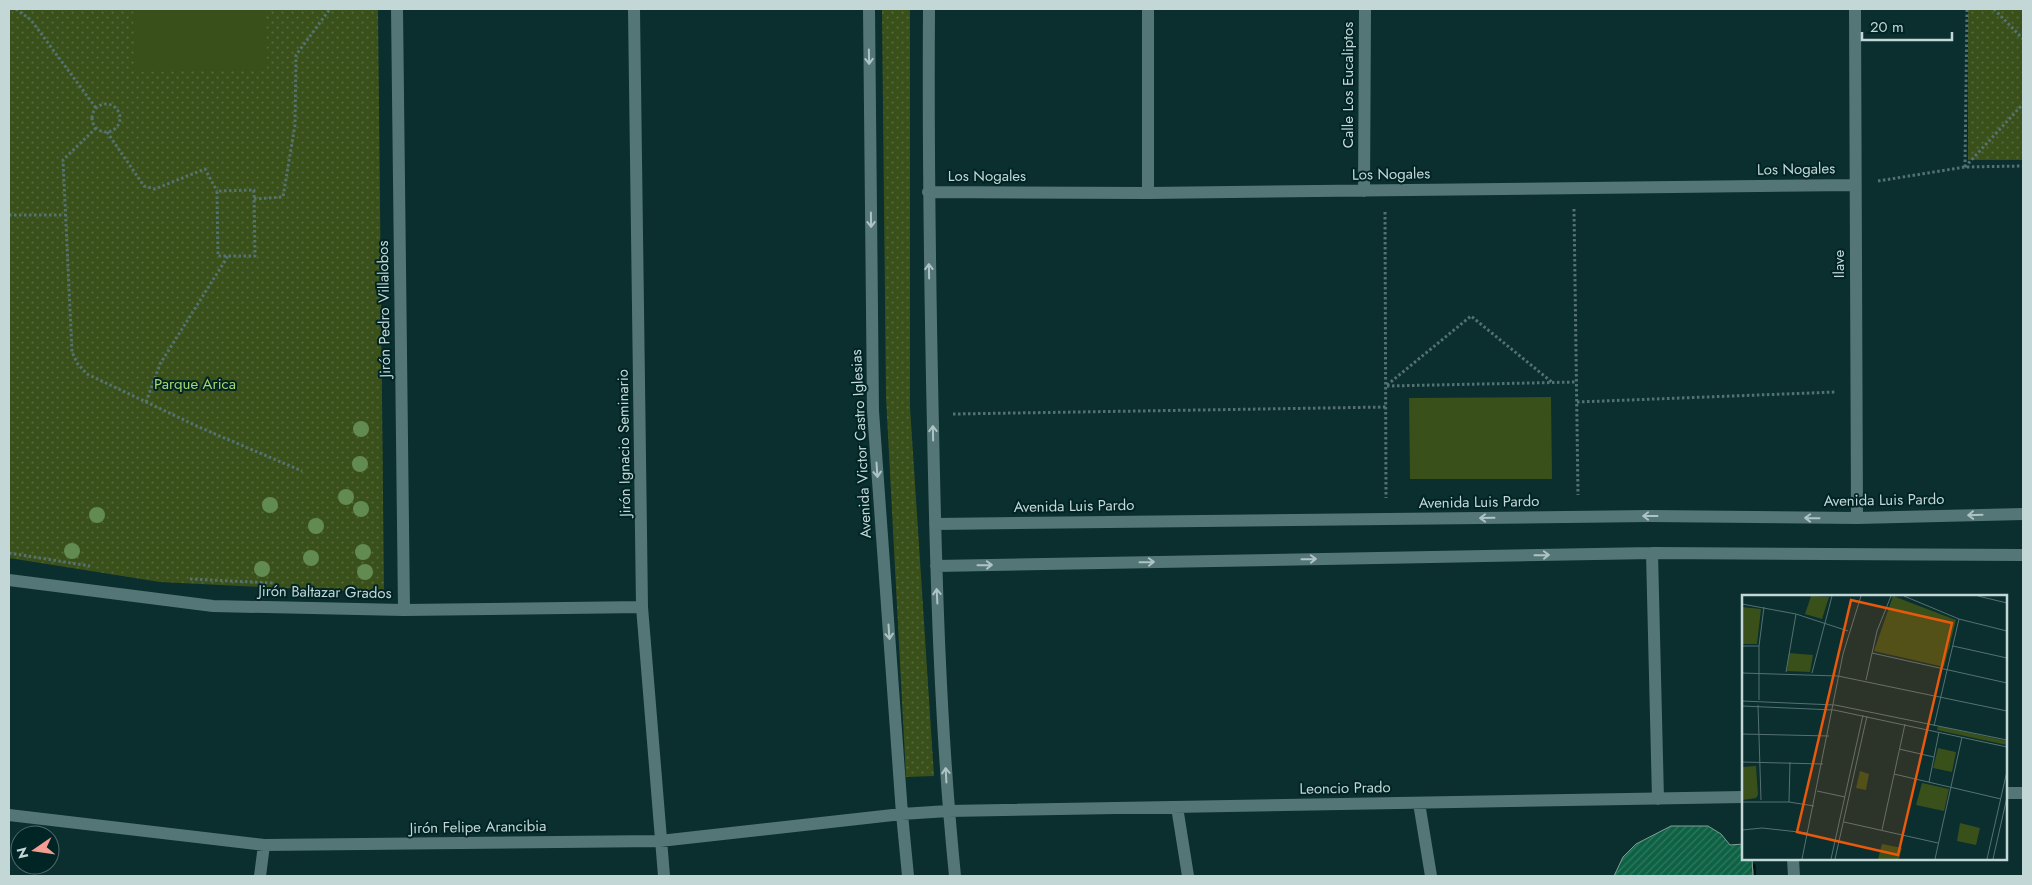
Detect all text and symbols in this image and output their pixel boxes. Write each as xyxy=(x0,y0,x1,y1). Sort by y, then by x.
scale bar xyxy=(1862,10,1952,42)
text: 20 m xyxy=(1870,16,1904,38)
street label: Calle Los Eucaliptos xyxy=(1337,22,1359,148)
one-way arrow xyxy=(864,49,874,65)
street label: Los Nogales xyxy=(1757,157,1835,181)
street label: Los Nogales xyxy=(1352,162,1430,186)
street label: Los Nogales xyxy=(948,165,1026,187)
one-way arrow xyxy=(866,212,876,228)
street label: Jirón Pedro Villalobos xyxy=(372,240,396,380)
street label: Ilave xyxy=(1828,250,1850,278)
one-way arrow xyxy=(925,263,934,279)
street label: Avenida Victor Castro Iglesias xyxy=(845,349,877,539)
street label: Jirón Ignacio Seminario xyxy=(612,369,636,519)
park label: Parque Arica xyxy=(154,373,236,395)
one-way arrow xyxy=(928,425,938,442)
one-way arrow xyxy=(872,462,882,478)
street label: Avenida Luis Pardo xyxy=(1823,488,1945,512)
street label: Avenida Luis Pardo xyxy=(1418,490,1540,514)
street label: Avenida Luis Pardo xyxy=(1013,494,1135,518)
one-way arrow xyxy=(1967,510,1983,520)
one-way arrow xyxy=(1642,511,1658,521)
one-way arrow xyxy=(1479,513,1496,523)
one-way arrow xyxy=(1804,513,1820,523)
one-way arrow xyxy=(1534,550,1550,560)
one-way arrow xyxy=(1301,554,1317,564)
one-way arrow xyxy=(1138,557,1155,567)
one-way arrow xyxy=(976,560,992,570)
street label: Jirón Baltazar Grados xyxy=(256,580,392,604)
one-way arrow xyxy=(933,588,942,604)
inset map xyxy=(1742,595,2007,860)
one-way arrow xyxy=(884,624,893,640)
one-way arrow xyxy=(942,768,951,784)
street label: Leoncio Prado xyxy=(1299,776,1391,800)
street label: Jirón Felipe Arancibia xyxy=(407,815,547,839)
north arrow xyxy=(10,825,60,875)
text: N xyxy=(11,845,33,861)

